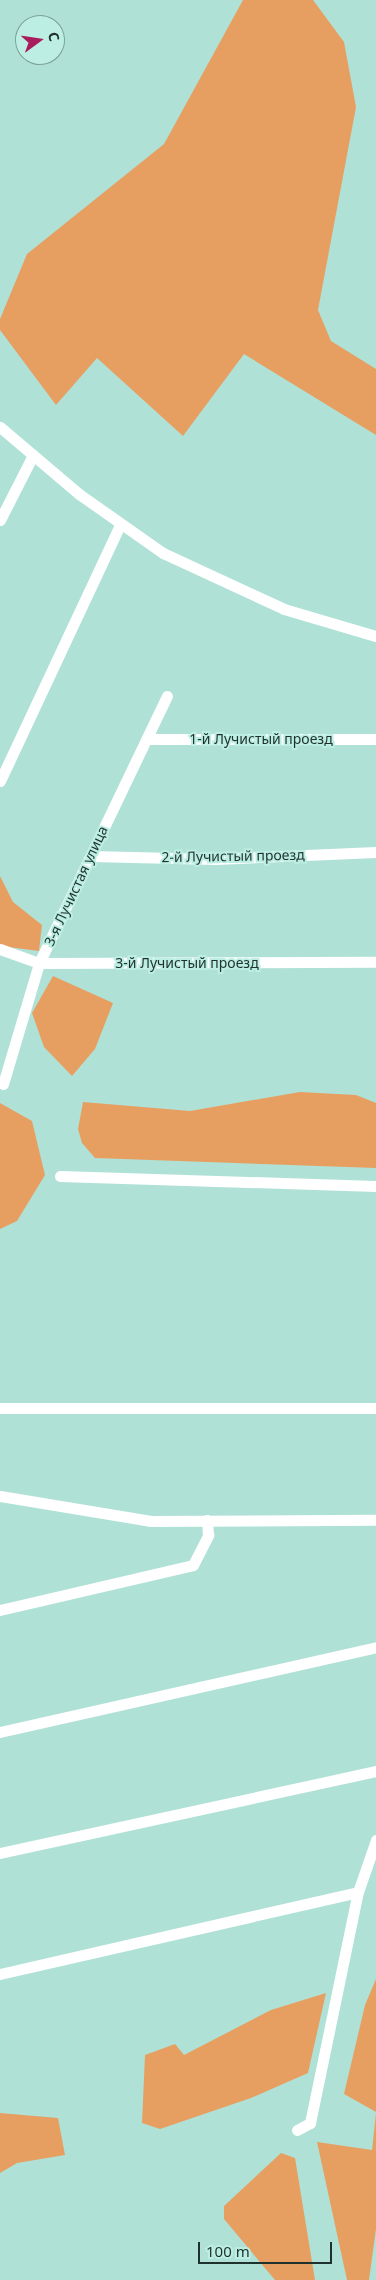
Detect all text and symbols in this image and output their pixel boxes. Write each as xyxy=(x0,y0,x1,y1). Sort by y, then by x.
north arrow xyxy=(15,15,65,65)
text: С xyxy=(44,30,64,43)
street label: 1-й Лучистый проезд xyxy=(189,731,333,747)
street label: 3-я Лучистая улица xyxy=(41,823,111,949)
street label: 2-й Лучистый проезд xyxy=(161,846,305,866)
street label: 3-й Лучистый проезд xyxy=(115,955,259,971)
scale bar xyxy=(201,2232,335,2264)
text: 100 m xyxy=(206,2241,250,2261)

